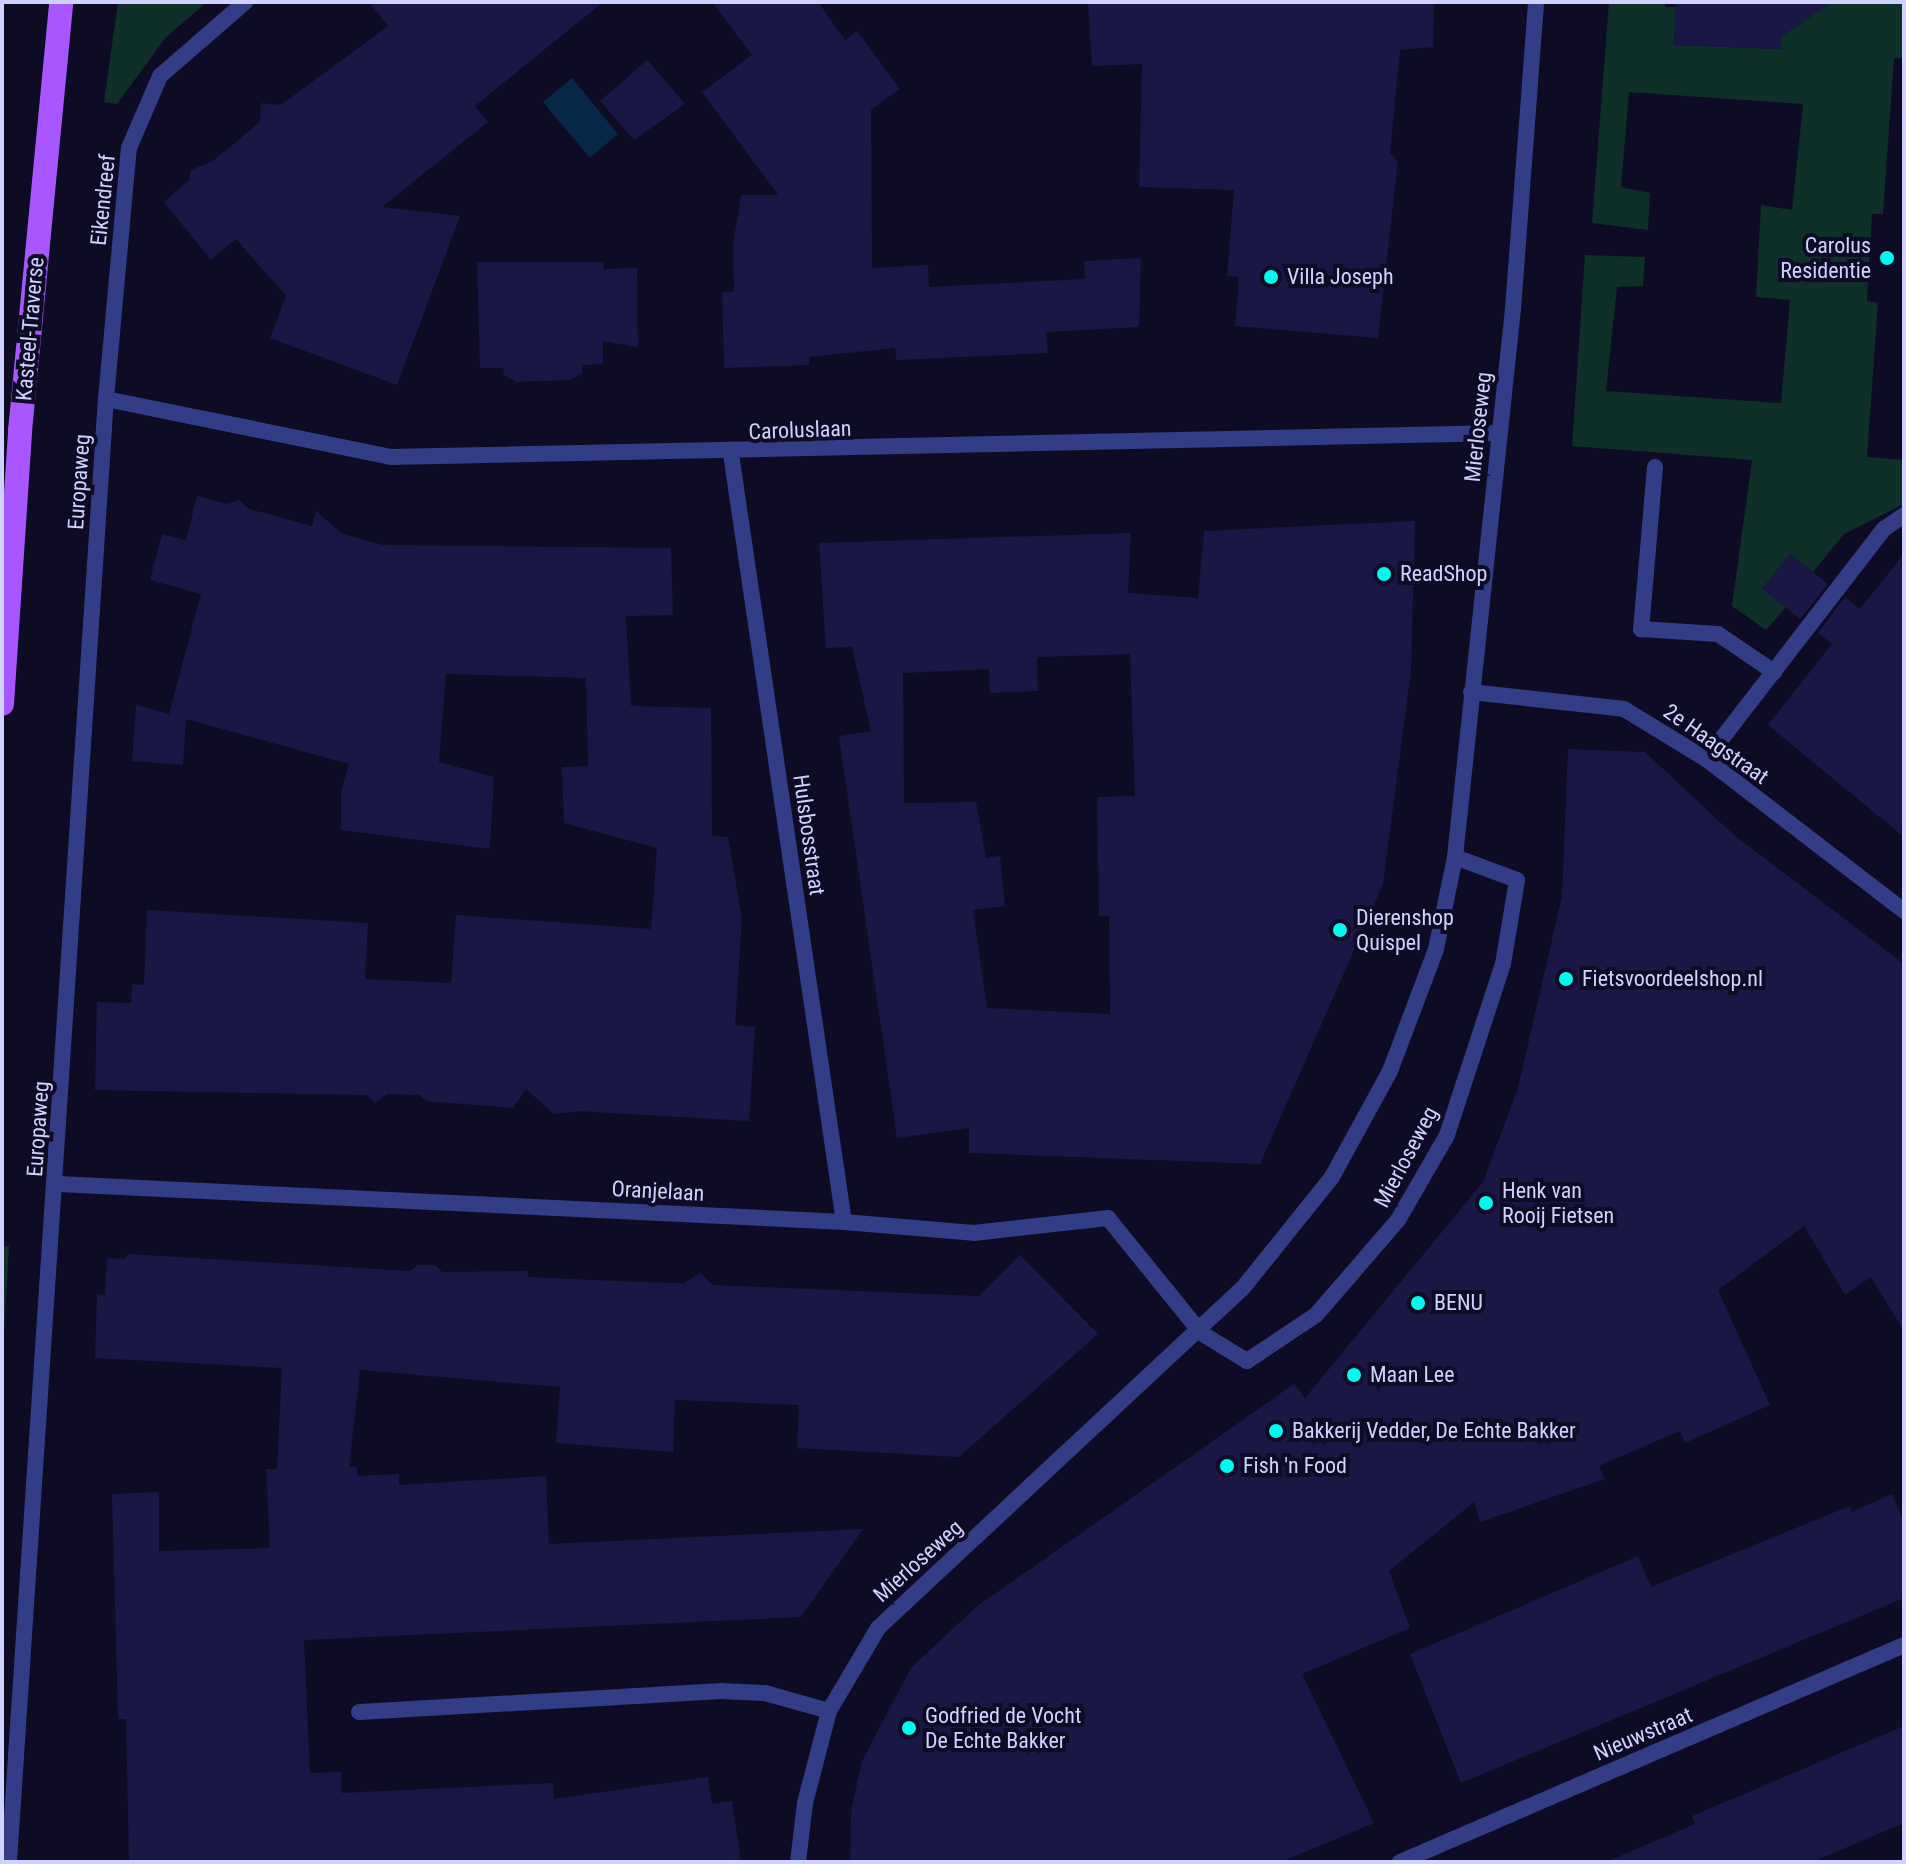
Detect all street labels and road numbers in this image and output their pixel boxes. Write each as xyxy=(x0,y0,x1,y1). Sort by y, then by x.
street label: Eikendreef xyxy=(85,153,121,247)
street label: Kasteel-Traverse xyxy=(11,256,49,402)
street label: Mierloseweg xyxy=(1459,371,1497,483)
street label: Caroluslaan xyxy=(748,415,852,445)
street label: Europaweg xyxy=(62,433,96,531)
street label: 2e Haagstraat xyxy=(1658,698,1774,790)
street label: Hulsbosstraat xyxy=(787,773,831,897)
street label: Europaweg xyxy=(21,1080,55,1178)
street label: Mierloseweg xyxy=(1368,1102,1444,1212)
street label: Oranjelaan xyxy=(611,1175,705,1207)
street label: Mierloseweg xyxy=(868,1514,968,1608)
street label: Nieuwstraat xyxy=(1590,1701,1696,1767)

